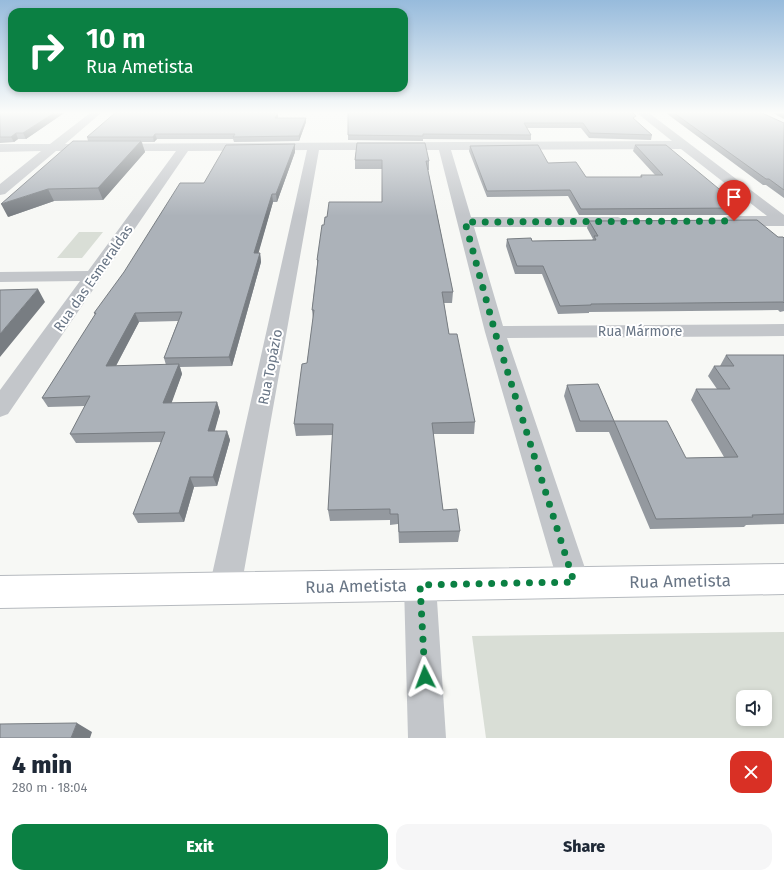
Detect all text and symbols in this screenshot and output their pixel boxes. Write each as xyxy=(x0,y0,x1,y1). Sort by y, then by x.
text: 10 m xyxy=(86,22,146,55)
icon: right xyxy=(20,24,72,76)
text: Rua Ametista xyxy=(86,56,194,78)
pin xyxy=(717,180,751,221)
icon: arrive xyxy=(723,186,745,208)
street label: Rua das Esmeraldas xyxy=(50,221,137,335)
street label: Rua Mármore xyxy=(598,323,682,340)
street label: Rua Topázio xyxy=(255,328,286,406)
street label: Rua Ametista xyxy=(629,570,731,593)
street label: Rua Ametista xyxy=(305,575,407,598)
position arrow xyxy=(404,656,446,698)
map controls xyxy=(736,690,772,726)
button: sound xyxy=(736,690,772,726)
text: 4 min xyxy=(12,751,72,779)
button: close xyxy=(730,751,772,793)
text: 280 m · 18:04 xyxy=(12,780,88,795)
button: Exit xyxy=(12,824,388,870)
button: Share xyxy=(396,824,772,870)

